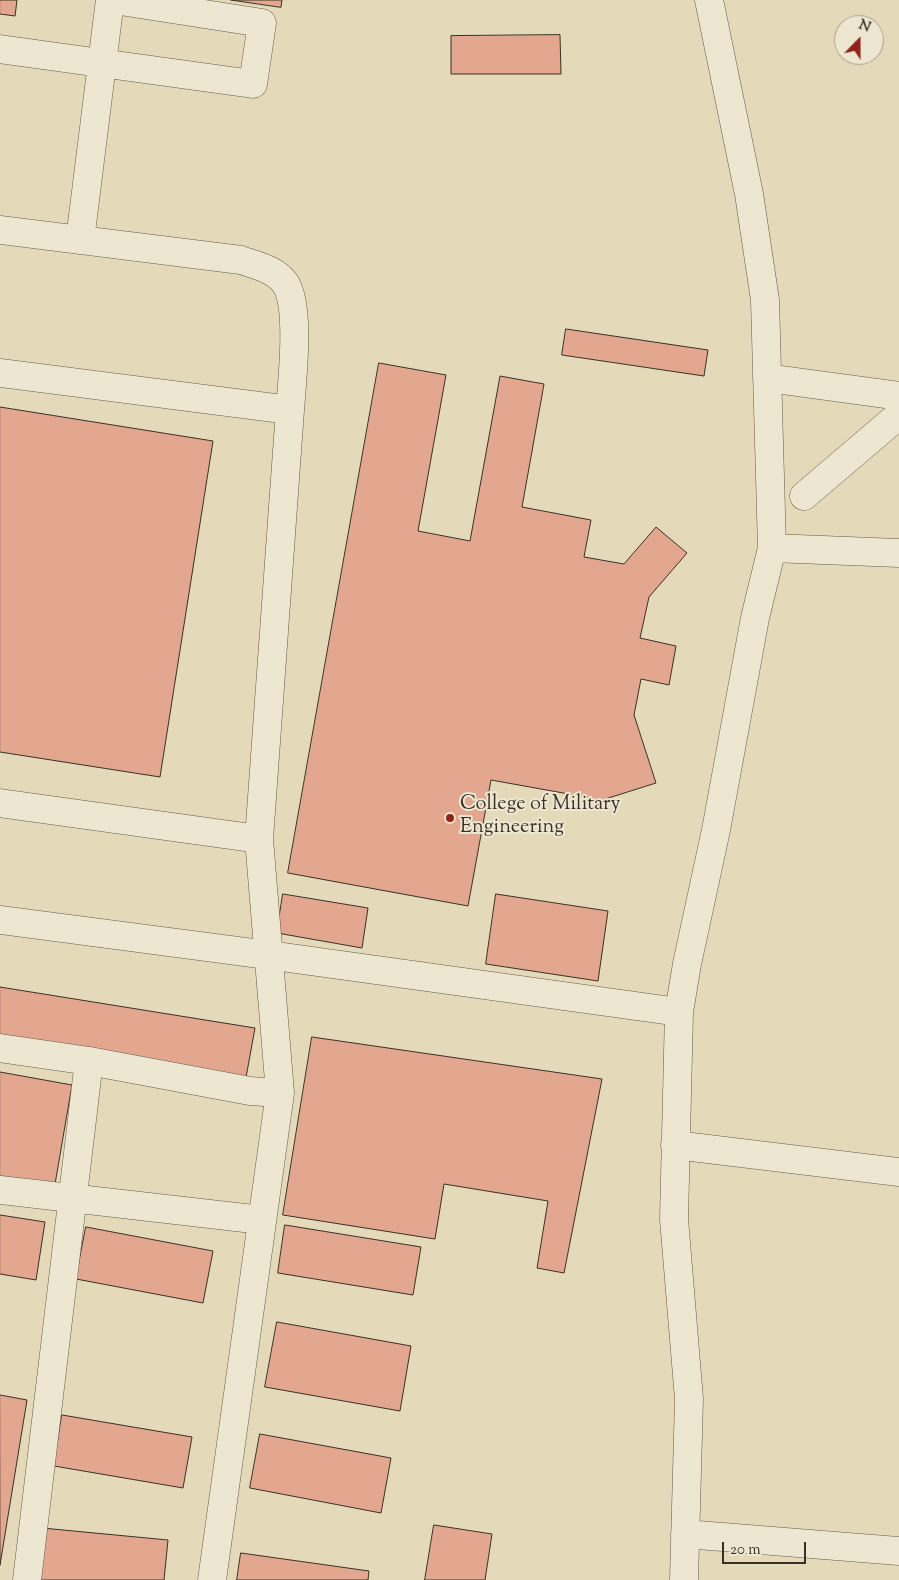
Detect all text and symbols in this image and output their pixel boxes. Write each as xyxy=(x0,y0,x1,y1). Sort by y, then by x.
north arrow xyxy=(834,15,884,65)
text: N xyxy=(855,16,873,38)
place label: College of Military Engineering xyxy=(460,794,620,841)
marker: College of Military Engineering xyxy=(444,812,456,824)
scale bar xyxy=(724,1532,808,1564)
text: 20 m xyxy=(730,1540,761,1561)

